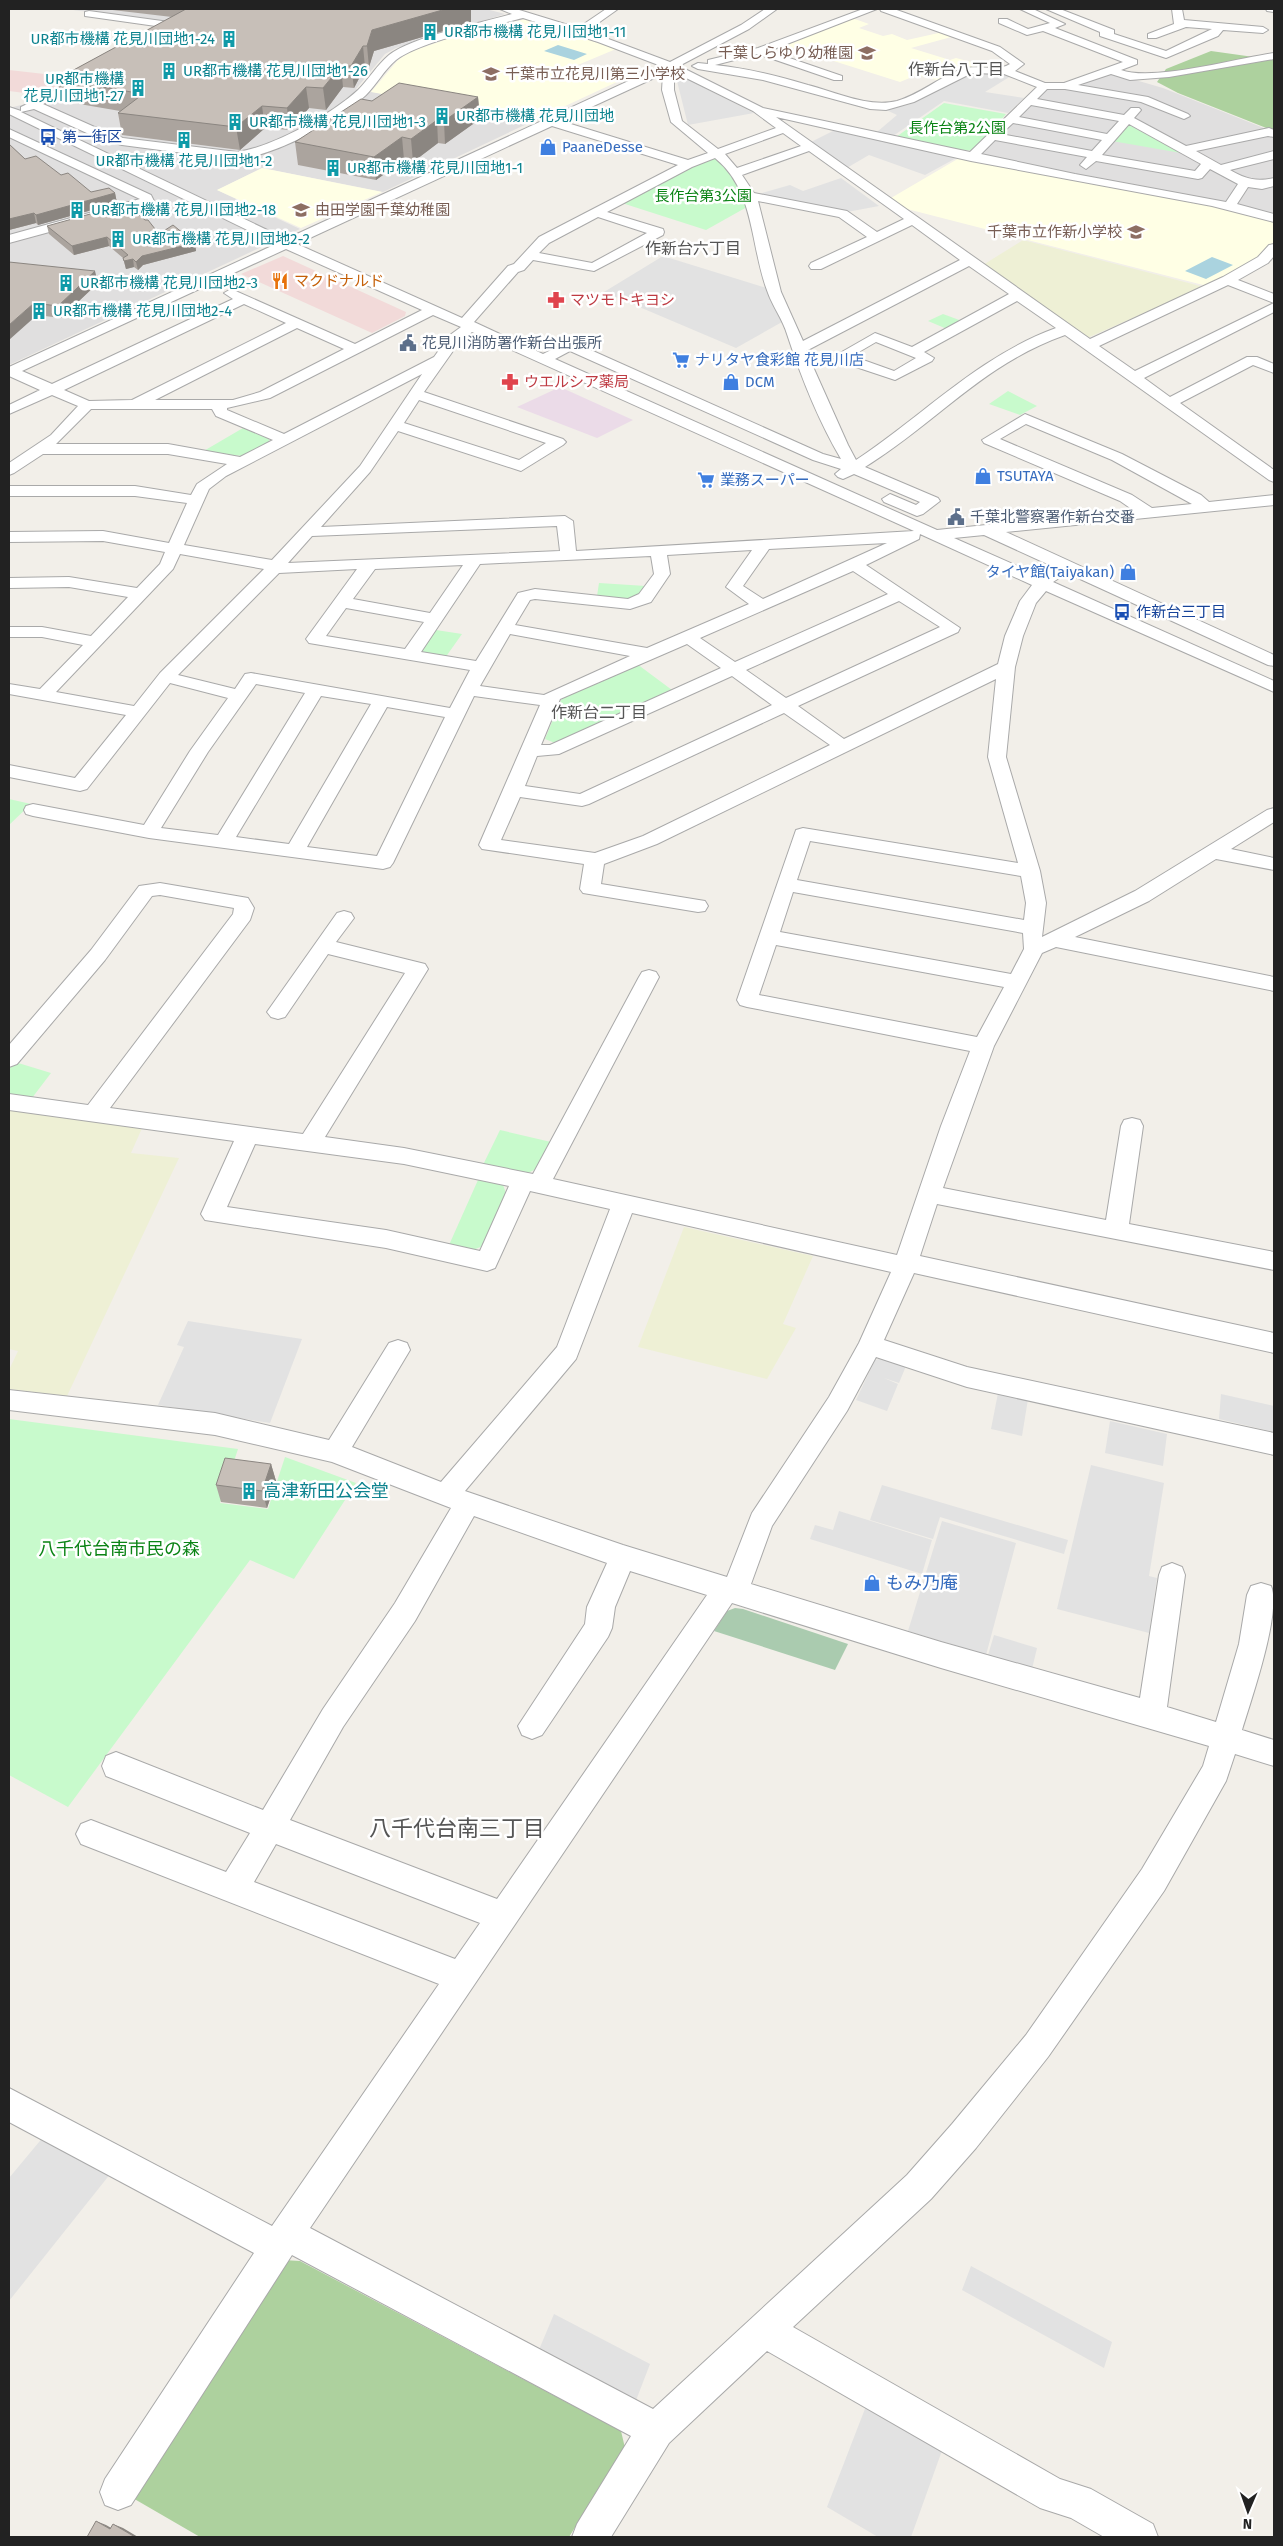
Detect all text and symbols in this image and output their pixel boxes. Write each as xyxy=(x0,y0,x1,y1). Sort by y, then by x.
building icon: UR都市機構 花見川団地1-11 xyxy=(420,22,440,42)
place label: UR都市機構 花見川団地1-11 xyxy=(444,23,626,41)
building icon: UR都市機構 花見川団地1-24 xyxy=(219,29,239,49)
place label: UR都市機構 花見川団地1-24 xyxy=(30,30,215,48)
school or university icon: 千葉しらゆり幼稚園 xyxy=(857,43,877,63)
place label: 千葉しらゆり幼稚園 xyxy=(718,44,853,62)
district label: 作新台八丁目 xyxy=(908,60,1004,79)
building icon: UR都市機構 花見川団地1-26 xyxy=(159,61,179,81)
place label: UR都市機構 花見川団地1-26 xyxy=(183,62,368,80)
school or university icon: 千葉市立花見川第三小学校 xyxy=(481,64,501,84)
place label: 千葉市立花見川第三小学校 xyxy=(505,65,685,83)
place label: UR都市機構 花見川団地1-27 xyxy=(23,70,124,105)
building icon: UR都市機構 花見川団地1-27 xyxy=(128,78,148,98)
building icon: UR都市機構 花見川団地 xyxy=(432,106,452,126)
place label: UR都市機構 花見川団地 xyxy=(456,107,614,125)
building icon: UR都市機構 花見川団地1-3 xyxy=(225,112,245,132)
place label: UR都市機構 花見川団地1-3 xyxy=(249,113,426,131)
park label: 長作台第2公園 xyxy=(908,119,1006,137)
bus stop icon: 第一街区 xyxy=(38,127,58,147)
place label: 第一街区 xyxy=(62,128,122,146)
building icon: UR都市機構 花見川団地1-2 xyxy=(174,130,194,150)
shop icon: PaaneDesse xyxy=(538,137,558,157)
place label: PaaneDesse xyxy=(562,138,643,156)
place label: UR都市機構 花見川団地1-2 xyxy=(95,152,273,170)
building icon: UR都市機構 花見川団地1-1 xyxy=(323,158,343,178)
place label: UR都市機構 花見川団地1-1 xyxy=(347,159,523,177)
park label: 長作台第3公園 xyxy=(654,187,752,205)
building icon: UR都市機構 花見川団地2-18 xyxy=(67,200,87,220)
school or university icon: 由田学園千葉幼稚園 xyxy=(291,200,311,220)
place label: UR都市機構 花見川団地2-18 xyxy=(91,201,276,219)
place label: 由田学園千葉幼稚園 xyxy=(315,201,450,219)
school or university icon: 千葉市立作新小学校 xyxy=(1126,222,1146,242)
place label: 千葉市立作新小学校 xyxy=(987,223,1122,241)
building icon: UR都市機構 花見川団地2-2 xyxy=(108,229,128,249)
place label: UR都市機構 花見川団地2-2 xyxy=(132,230,310,248)
district label: 作新台六丁目 xyxy=(645,239,741,258)
restaurant icon: マクドナルド xyxy=(270,271,290,291)
place label: マクドナルド xyxy=(294,272,384,290)
building icon: UR都市機構 花見川団地2-3 xyxy=(56,273,76,293)
place label: UR都市機構 花見川団地2-3 xyxy=(80,274,258,292)
pharmacy icon: マツモトキヨシ xyxy=(546,290,566,310)
place label: マツモトキヨシ xyxy=(570,291,675,309)
building icon: UR都市機構 花見川団地2-4 xyxy=(29,301,49,321)
place label: UR都市機構 花見川団地2-4 xyxy=(53,302,232,320)
public building icon: 花見川消防署作新台出張所 xyxy=(398,333,418,353)
place label: 花見川消防署作新台出張所 xyxy=(422,334,602,352)
supermarket icon: ナリタヤ食彩館 花見川店 xyxy=(671,350,691,370)
place label: ナリタヤ食彩館 花見川店 xyxy=(695,351,864,369)
pharmacy icon: ウエルシア薬局 xyxy=(500,372,520,392)
shop icon: DCM xyxy=(721,372,741,392)
place label: ウエルシア薬局 xyxy=(524,373,629,391)
place label: DCM xyxy=(745,373,775,391)
shop icon: TSUTAYA xyxy=(973,466,993,486)
place label: TSUTAYA xyxy=(997,467,1054,485)
supermarket icon: 業務スーパー xyxy=(696,470,716,490)
place label: 業務スーパー xyxy=(720,471,810,489)
public building icon: 千葉北警察署作新台交番 xyxy=(946,507,966,527)
place label: 千葉北警察署作新台交番 xyxy=(970,508,1135,526)
shop icon: タイヤ館(Taiyakan) xyxy=(1118,562,1138,582)
place label: タイヤ館(Taiyakan) xyxy=(986,563,1114,581)
bus stop icon: 作新台三丁目 xyxy=(1112,602,1132,622)
place label: 作新台三丁目 xyxy=(1136,603,1226,621)
district label: 作新台二丁目 xyxy=(551,703,647,722)
place label: 高津新田公会堂 xyxy=(263,1480,389,1502)
building icon: 高津新田公会堂 xyxy=(239,1481,259,1501)
park label: 八千代台南市民の森 xyxy=(38,1538,200,1560)
place label: もみ乃庵 xyxy=(886,1572,958,1594)
shop icon: もみ乃庵 xyxy=(862,1573,882,1593)
district label: 八千代台南三丁目 xyxy=(369,1815,545,1842)
north arrow xyxy=(1223,2486,1273,2536)
text: N xyxy=(1243,2515,1253,2532)

